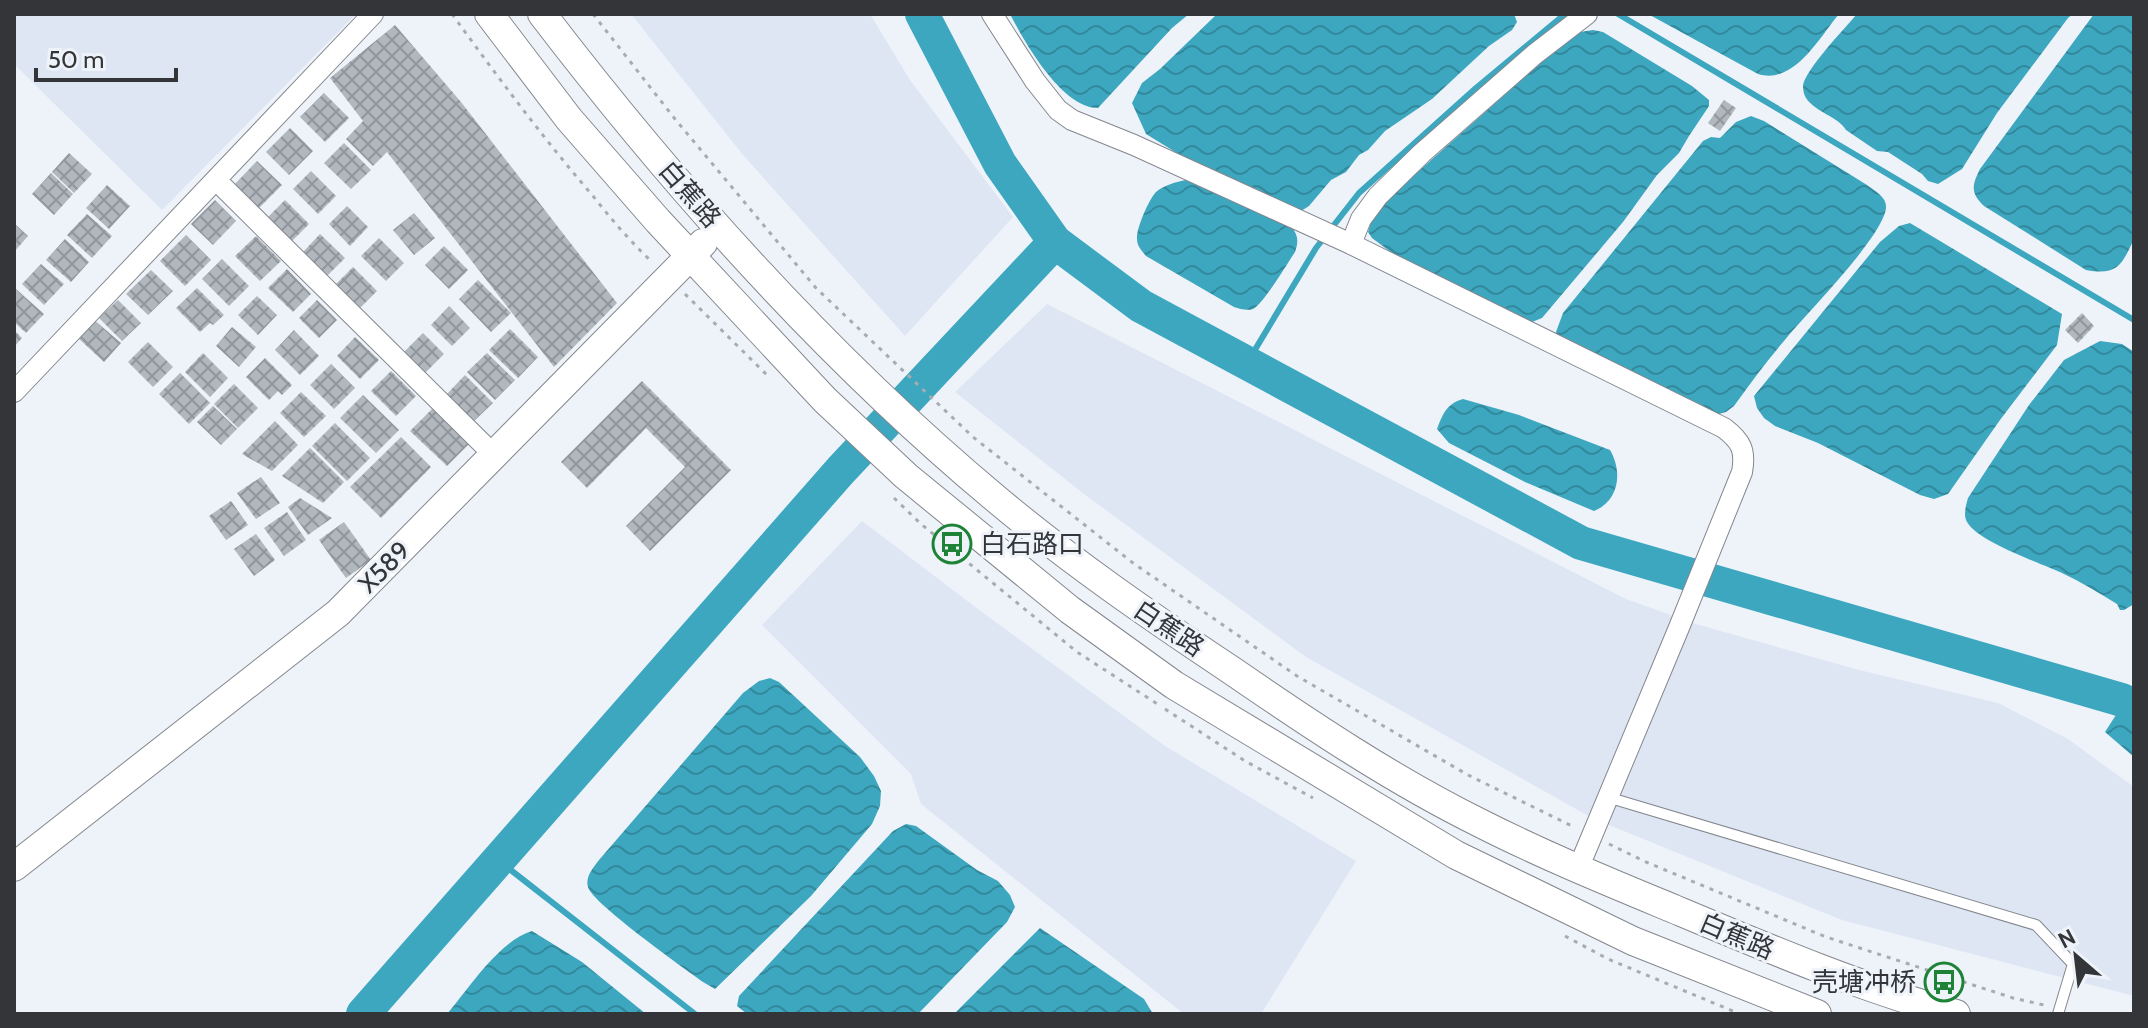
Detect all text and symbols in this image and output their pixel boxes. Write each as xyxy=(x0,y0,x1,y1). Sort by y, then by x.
scale bar xyxy=(36,32,176,82)
text: 50 m xyxy=(48,45,104,74)
street label: 白蕉路 xyxy=(652,154,728,234)
bus stop icon: 白石路口 xyxy=(931,523,973,565)
place label: 白石路口 xyxy=(980,528,1084,560)
street label: X589 xyxy=(351,534,417,600)
street label: 白蕉路 xyxy=(1128,593,1210,663)
street label: 白蕉路 xyxy=(1695,906,1779,966)
north arrow xyxy=(2036,916,2116,996)
text: N xyxy=(2054,923,2080,954)
bus stop icon: 壳塘冲桥 xyxy=(1923,961,1965,1003)
place label: 壳塘冲桥 xyxy=(1812,966,1916,998)

